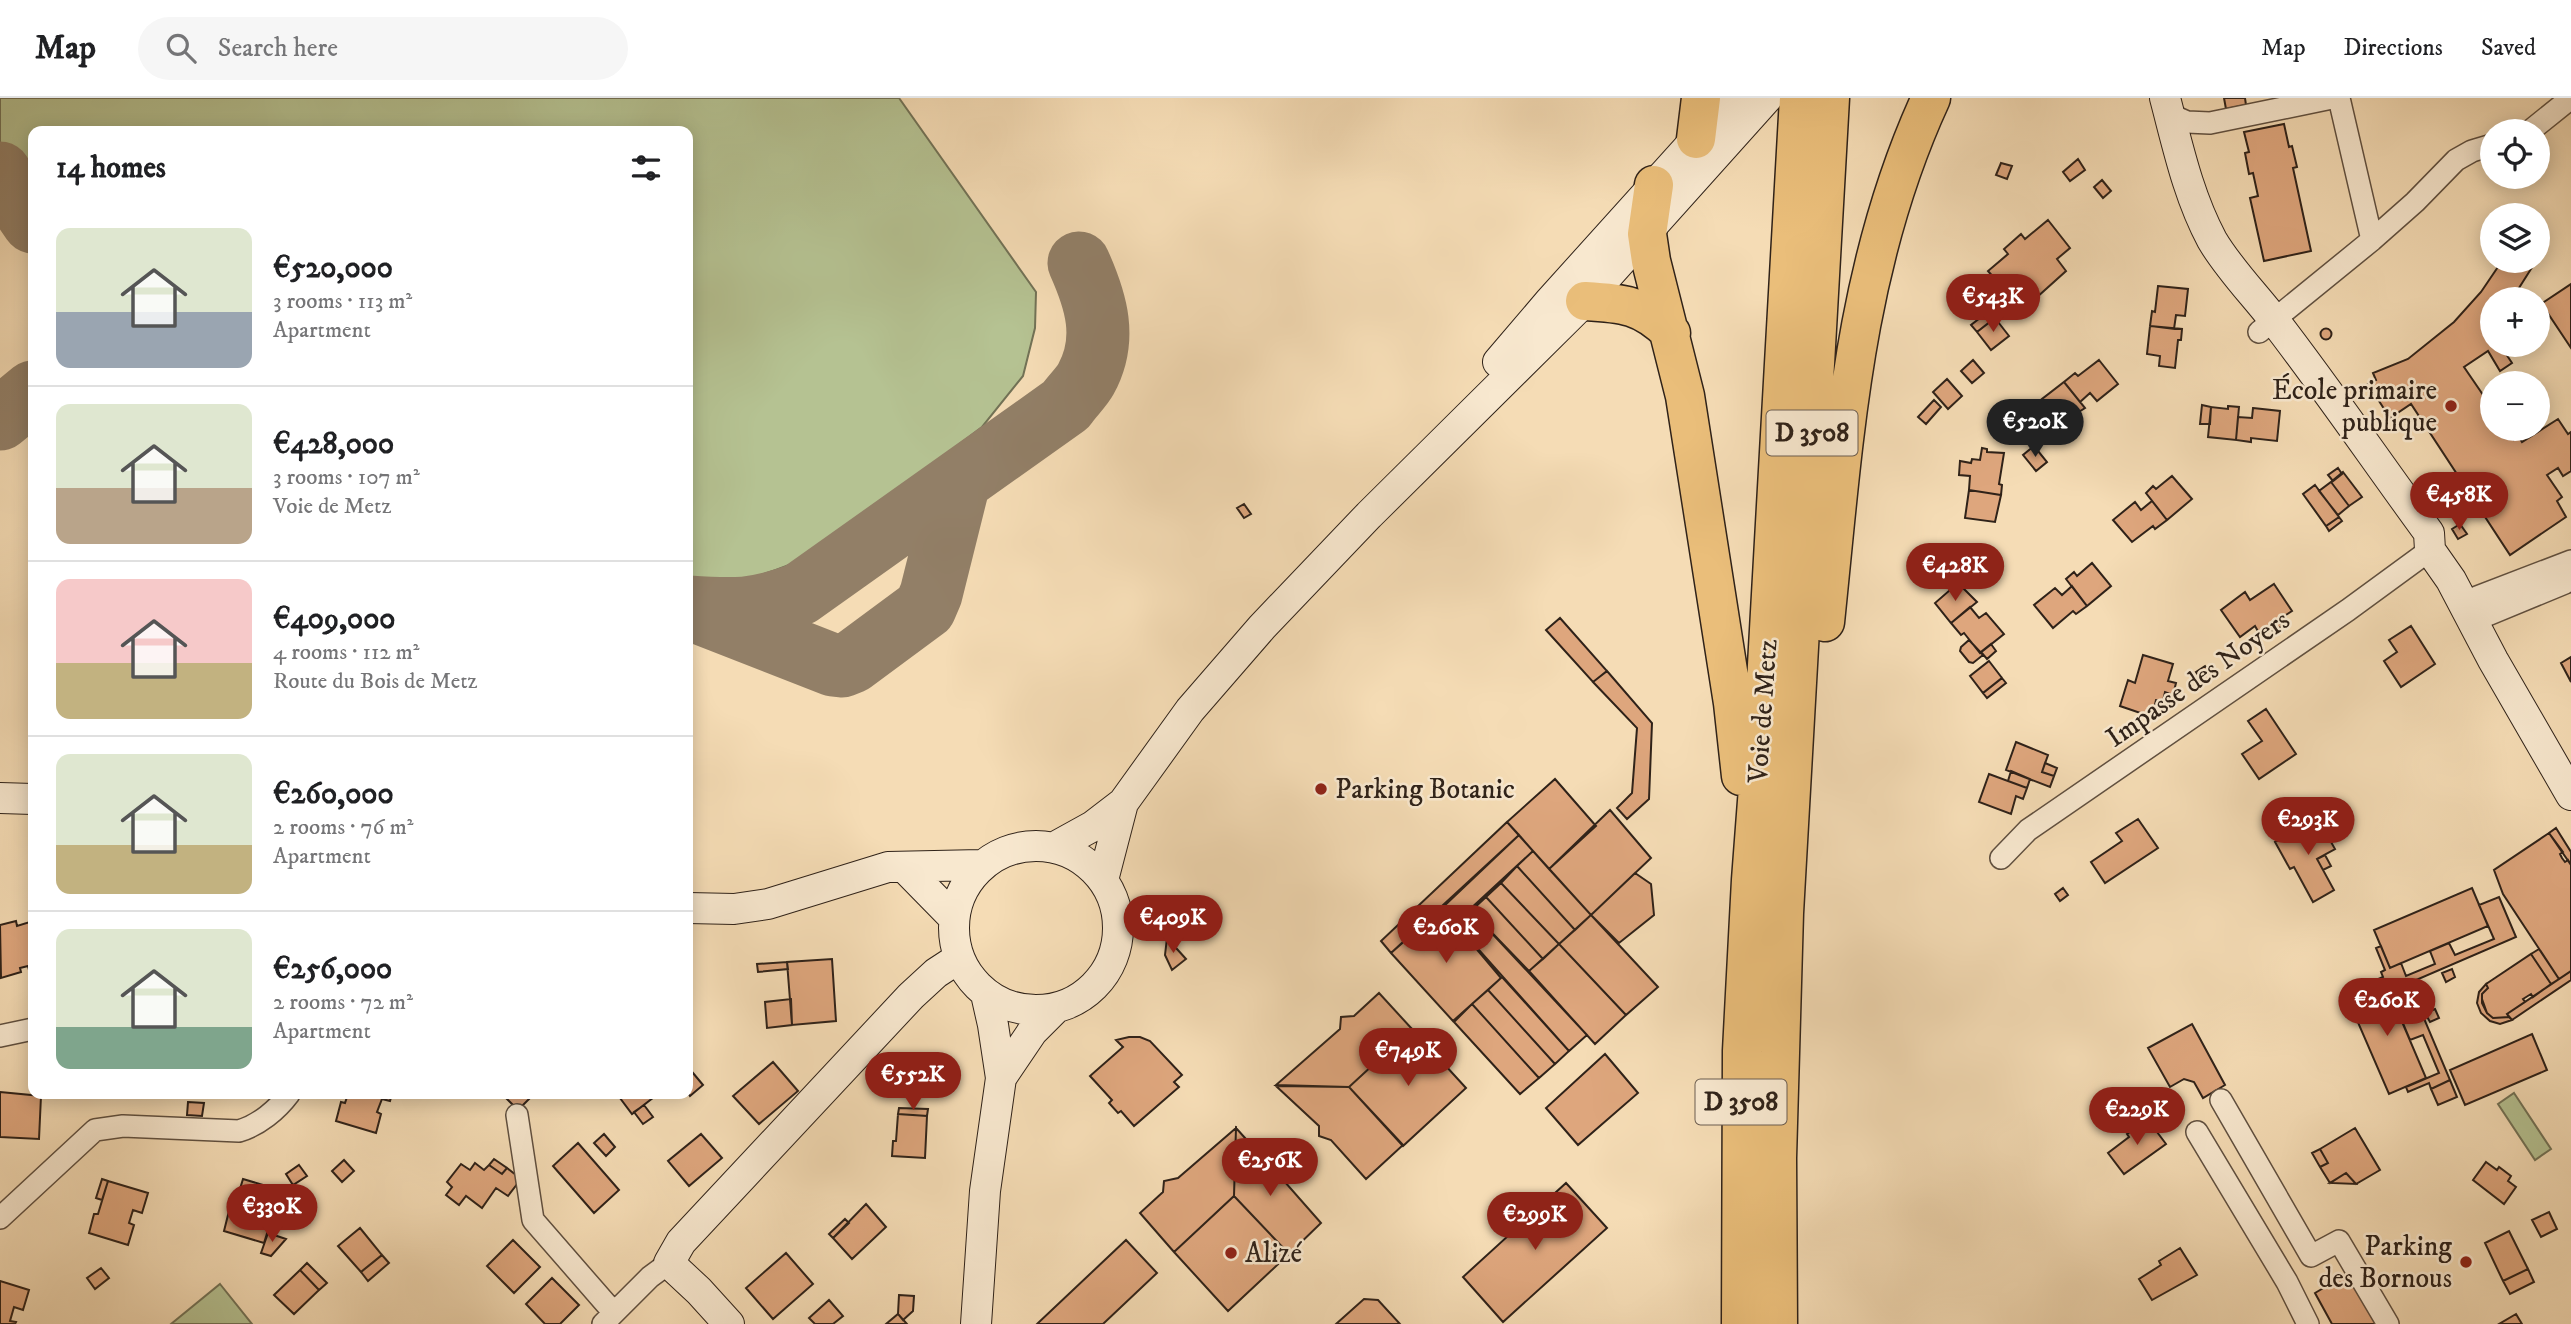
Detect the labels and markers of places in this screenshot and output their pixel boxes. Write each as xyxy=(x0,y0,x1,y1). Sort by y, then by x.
pin: €543K xyxy=(1944,274,2042,334)
place label: École primaire publique xyxy=(2272,373,2437,440)
marker: École primaire publique xyxy=(2443,398,2459,414)
pin: €520K xyxy=(1986,400,2084,459)
pin: €458K xyxy=(2410,472,2508,532)
pin: €428K xyxy=(1906,544,2004,603)
place label: Parking Botanic xyxy=(1335,772,1515,807)
marker: Parking Botanic xyxy=(1313,781,1329,797)
pin: €293K xyxy=(2259,798,2357,857)
pin: €409K xyxy=(1124,896,1222,955)
pin: €260K xyxy=(1397,906,1495,965)
pin: €260K xyxy=(2338,978,2436,1038)
pin: €749K xyxy=(1359,1028,1457,1088)
pin: €552K xyxy=(864,1052,962,1112)
pin: €229K xyxy=(2088,1088,2186,1147)
pin: €256K xyxy=(1221,1138,1319,1198)
pin: €330K xyxy=(223,1184,321,1244)
pin: €299K xyxy=(1486,1192,1584,1252)
place label: Parking des Bornous xyxy=(2318,1229,2452,1296)
place label: Alizé xyxy=(1245,1236,1303,1271)
marker: Alizé xyxy=(1223,1245,1239,1261)
marker: Parking des Bornous xyxy=(2458,1254,2474,1270)

